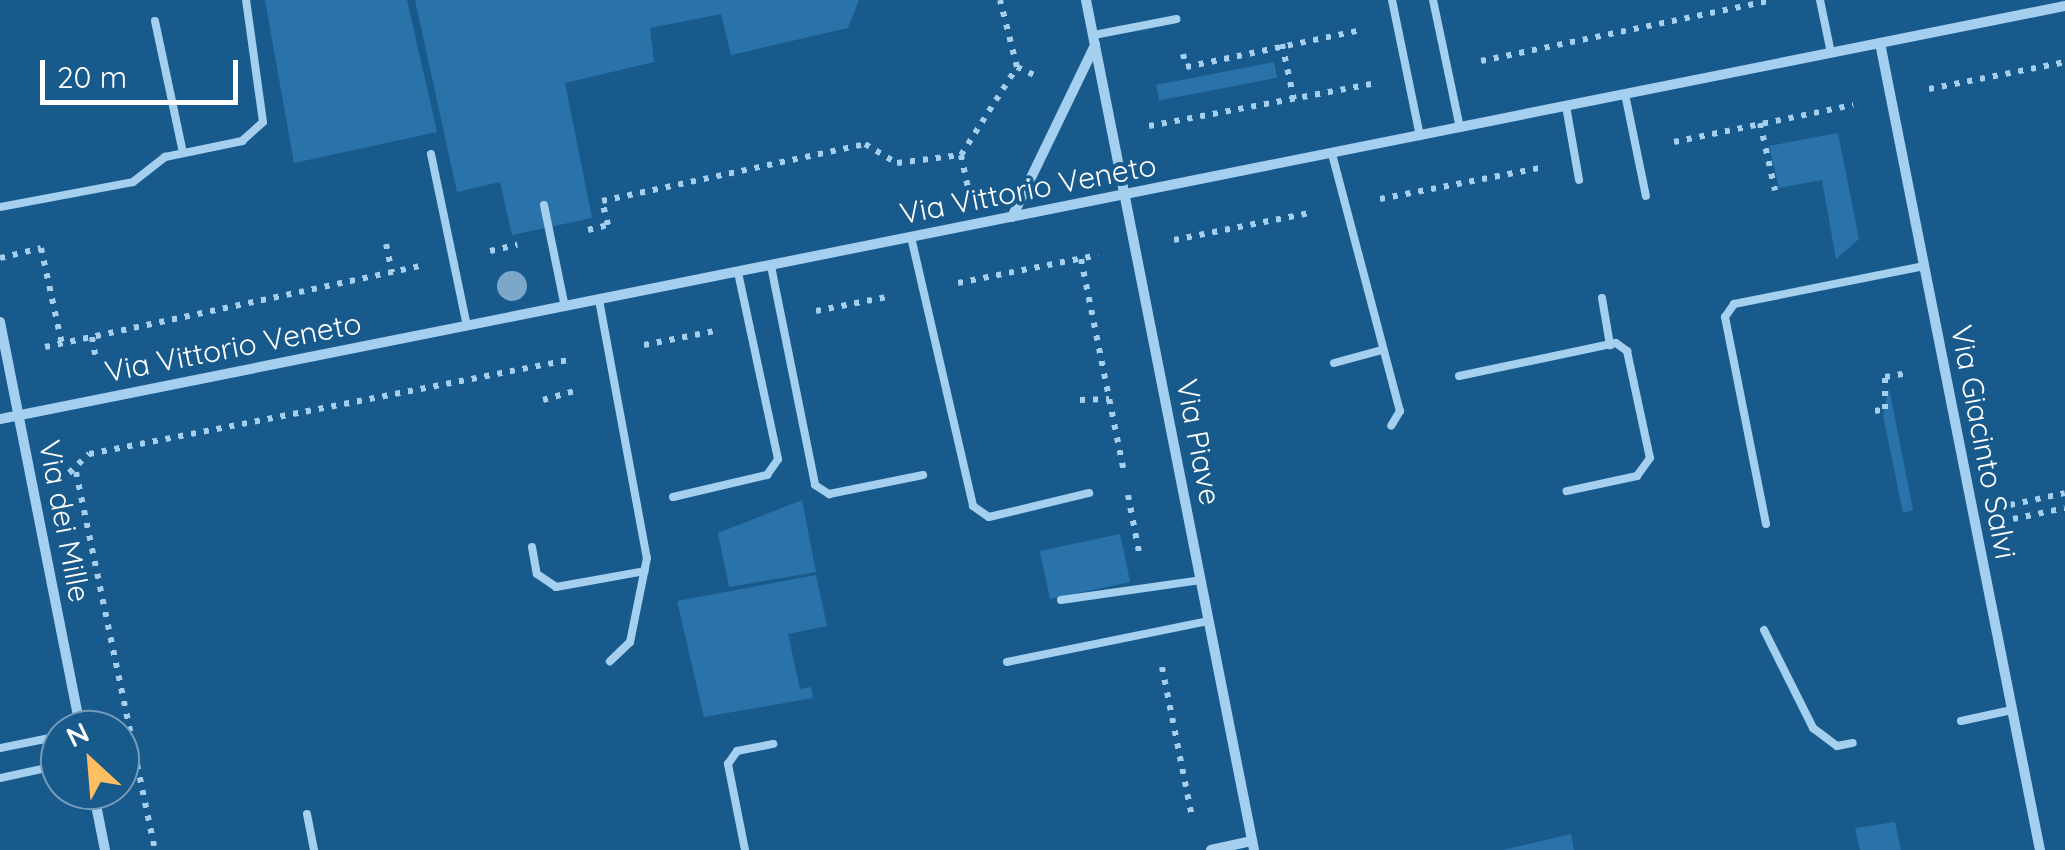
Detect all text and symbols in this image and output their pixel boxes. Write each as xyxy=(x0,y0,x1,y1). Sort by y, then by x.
scale bar xyxy=(45,40,242,102)
text: 20 m xyxy=(57,58,127,96)
street label: Via Vittorio Veneto xyxy=(897,146,1159,232)
street label: Via Vittorio Veneto xyxy=(102,304,364,390)
street label: Via Giacinto Salvi xyxy=(1944,322,2024,562)
street label: Via Piave xyxy=(1169,376,1229,508)
street label: Via dei Mille xyxy=(32,437,98,605)
north arrow xyxy=(40,710,140,810)
text: N xyxy=(61,714,94,755)

